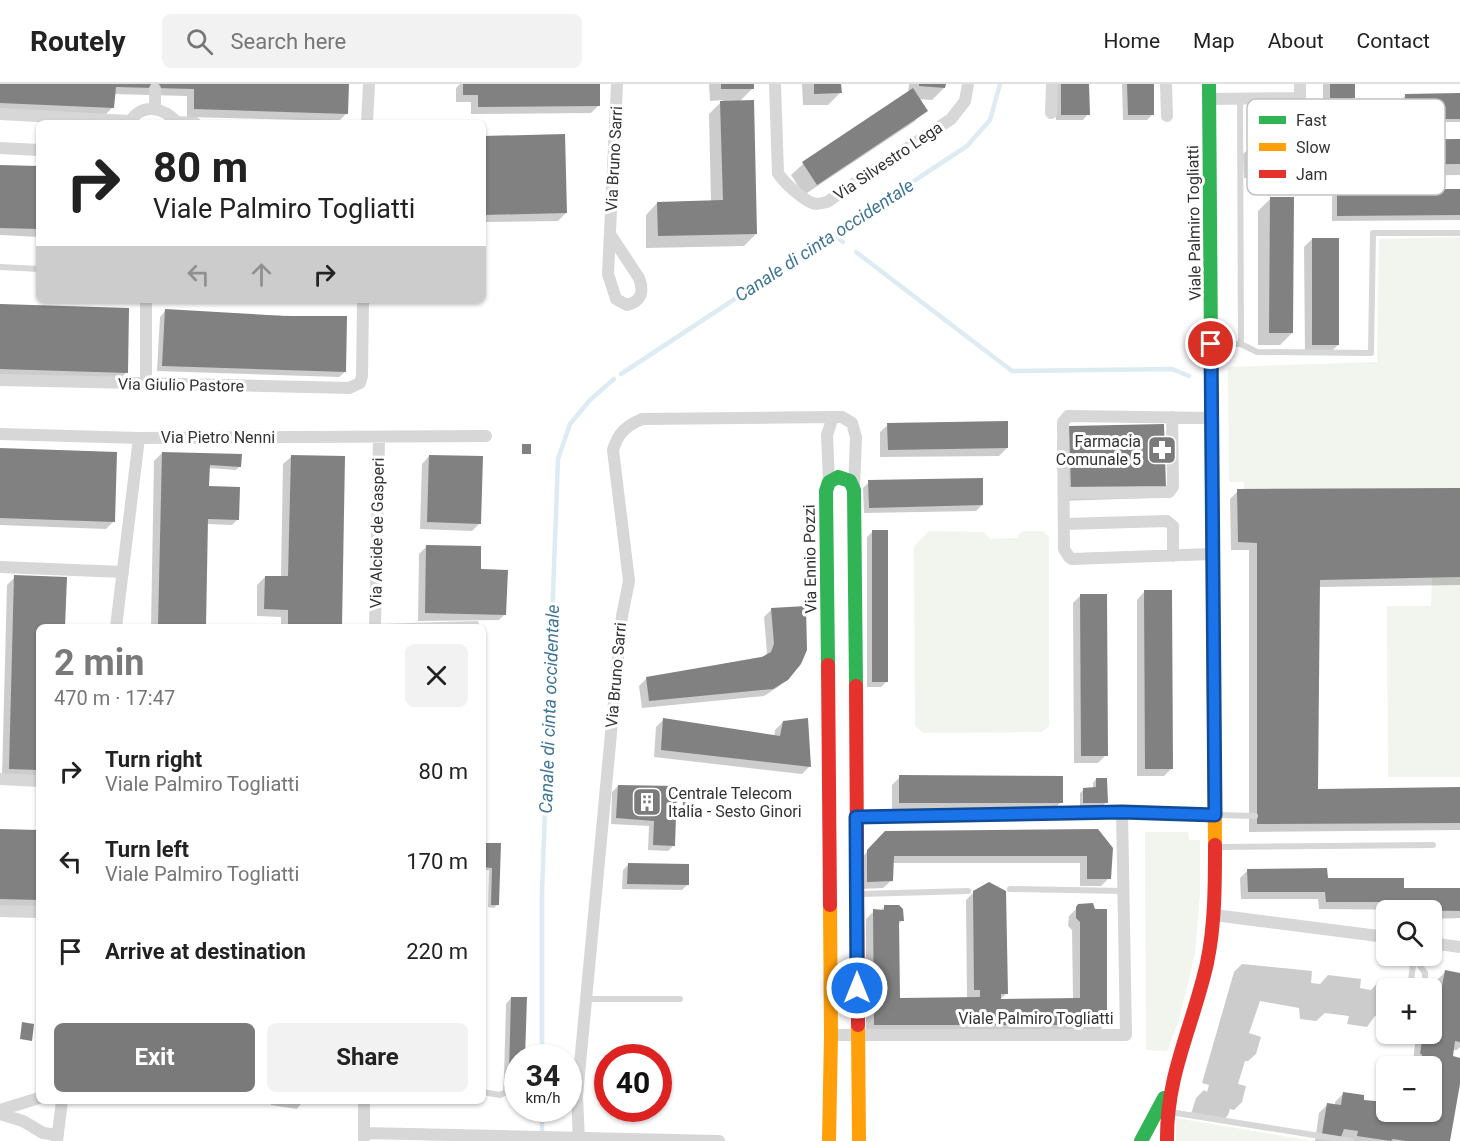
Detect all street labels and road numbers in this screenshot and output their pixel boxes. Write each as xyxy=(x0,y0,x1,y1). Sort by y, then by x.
street label: Via Bruno Sarri xyxy=(602,106,626,212)
street label: Via Silvestro Lega xyxy=(830,118,946,204)
street label: Viale Palmiro Togliatti xyxy=(1183,145,1205,301)
street label: Via Giulio Pastore xyxy=(118,374,244,396)
street label: Via Pietro Nenni xyxy=(161,428,275,447)
street label: Via Alcide de Gasperi xyxy=(366,457,388,609)
street label: Via Ennio Pozzi xyxy=(800,504,820,614)
street label: Via Bruno Sarri xyxy=(602,621,630,729)
street label: Viale Palmiro Togliatti xyxy=(958,1009,1114,1028)

